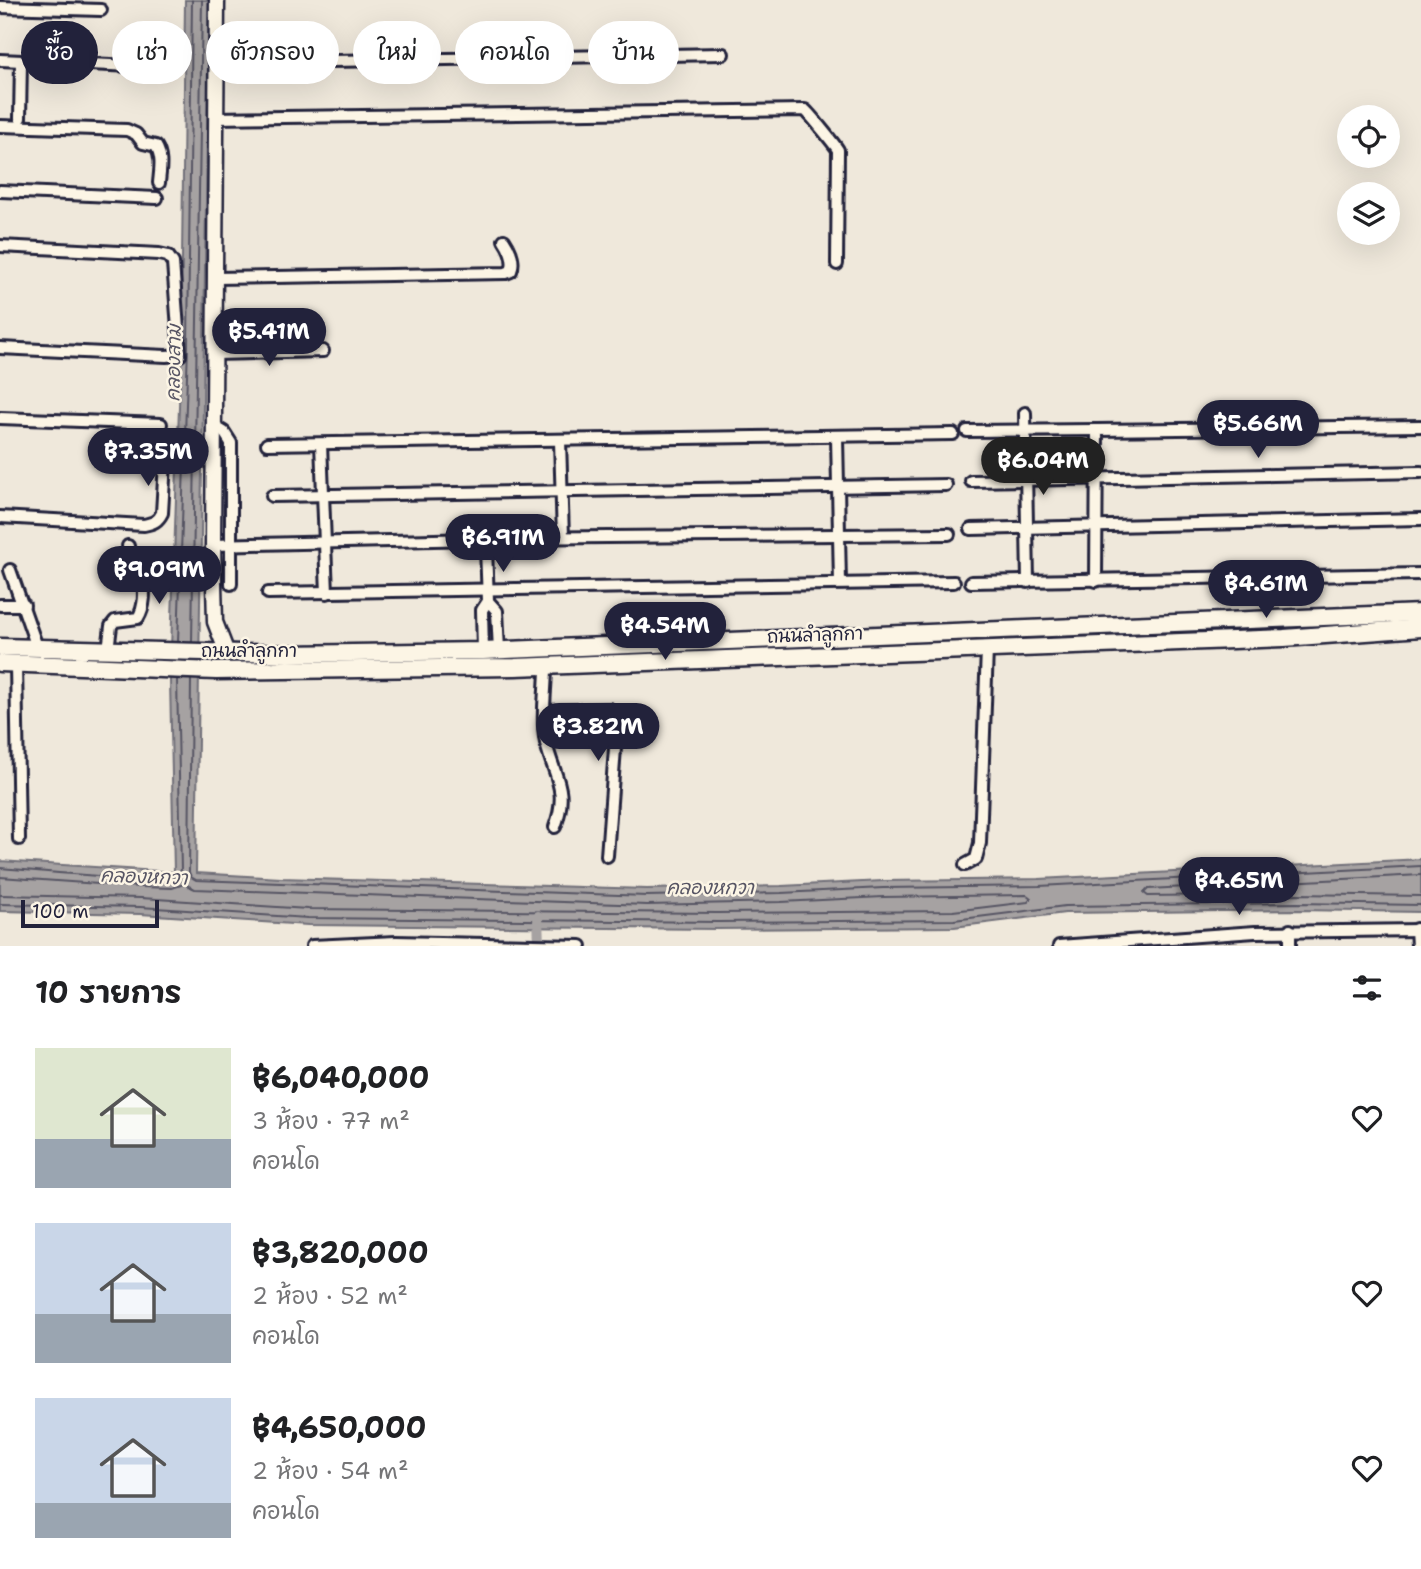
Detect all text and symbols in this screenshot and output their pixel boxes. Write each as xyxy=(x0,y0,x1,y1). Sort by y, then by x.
chip: ซื้อ xyxy=(21,21,98,84)
chip: เช่า xyxy=(112,21,192,84)
chip: ตัวกรอง xyxy=(206,21,339,84)
chip: ใหม่ xyxy=(353,21,441,84)
chip: คอนโด xyxy=(455,21,574,84)
chip: บ้าน xyxy=(588,21,679,84)
map controls xyxy=(1337,105,1400,245)
button: locate xyxy=(1337,105,1400,168)
button: layers xyxy=(1337,182,1400,245)
pin: ฿5.41M xyxy=(212,308,326,368)
text: ฿5.41M xyxy=(228,316,310,346)
water label: คลองสาม xyxy=(160,322,187,402)
pin: ฿5.66M xyxy=(1201,400,1315,460)
text: ฿5.66M xyxy=(1213,408,1303,438)
pin: ฿7.35M xyxy=(91,428,205,488)
text: ฿7.35M xyxy=(104,436,192,466)
pin: ฿6.04M xyxy=(986,438,1100,497)
text: ฿6.04M xyxy=(997,445,1089,475)
pin: ฿6.91M xyxy=(446,514,560,574)
text: ฿6.91M xyxy=(461,522,545,552)
pin: ฿9.09M xyxy=(102,546,216,606)
text: ฿9.09M xyxy=(113,554,205,584)
pin: ฿4.61M xyxy=(1209,560,1323,620)
text: ฿4.61M xyxy=(1224,568,1308,598)
pin: ฿4.54M xyxy=(608,602,722,662)
text: ฿4.54M xyxy=(620,610,710,640)
street label: ถนนลำลูกกา xyxy=(767,621,864,651)
street label: ถนนลำลูกกา xyxy=(201,639,297,665)
pin: ฿3.82M xyxy=(541,704,655,763)
text: ฿3.82M xyxy=(552,711,644,741)
pin: ฿4.65M xyxy=(1182,858,1296,917)
water label: คลองหกวา xyxy=(100,862,190,891)
text: ฿4.65M xyxy=(1194,865,1284,895)
water label: คลองหกวา xyxy=(666,875,755,900)
scale bar xyxy=(21,897,159,929)
text: 100 m xyxy=(32,899,89,924)
icon: filters xyxy=(1348,969,1386,1007)
text: 10 รายการ xyxy=(35,972,182,1013)
text: ฿6,040,000 xyxy=(252,1057,430,1098)
icon: home xyxy=(91,1076,175,1160)
icon: heart xyxy=(1348,1099,1386,1137)
text: 3 ห้อง · 77 m² xyxy=(252,1106,410,1136)
text: คอนโด xyxy=(252,1146,320,1176)
text: ฿3,820,000 xyxy=(252,1232,429,1273)
icon: home xyxy=(91,1251,175,1335)
icon: heart xyxy=(1348,1274,1386,1312)
text: 2 ห้อง · 52 m² xyxy=(252,1281,408,1311)
text: คอนโด xyxy=(252,1321,320,1351)
text: ฿4,650,000 xyxy=(252,1407,427,1448)
icon: home xyxy=(91,1426,175,1510)
icon: heart xyxy=(1348,1449,1386,1487)
text: 2 ห้อง · 54 m² xyxy=(252,1456,409,1486)
text: คอนโด xyxy=(252,1496,320,1526)

